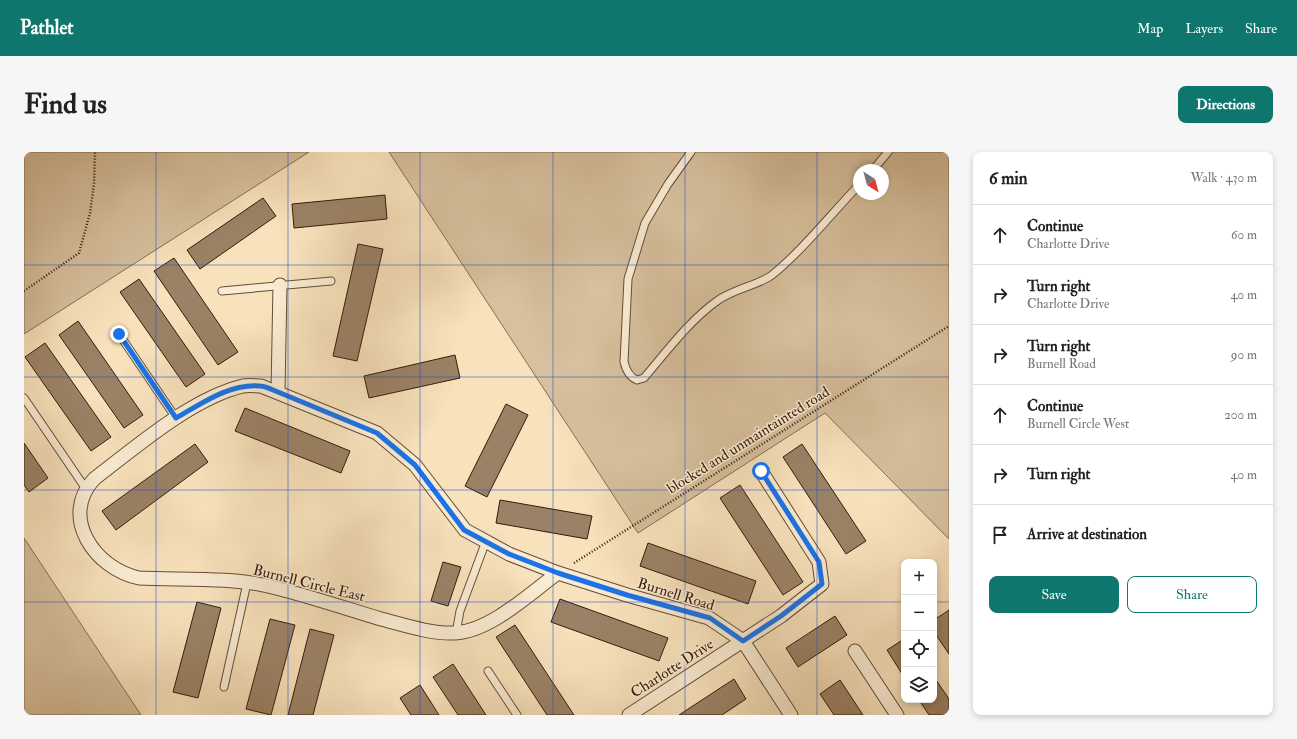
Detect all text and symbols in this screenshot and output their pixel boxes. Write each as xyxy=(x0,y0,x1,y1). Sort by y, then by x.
text: Pathlet xyxy=(20,16,74,40)
text: Map xyxy=(1137,20,1163,37)
text: Layers xyxy=(1185,20,1223,37)
text: Share xyxy=(1245,20,1277,37)
button: Directions xyxy=(1178,86,1273,123)
text: Find us xyxy=(24,87,107,122)
north arrow xyxy=(853,164,889,200)
text: 6 min xyxy=(989,168,1028,189)
text: Walk · 430 m xyxy=(1191,170,1257,186)
text: Continue xyxy=(1027,217,1083,236)
icon: ahead xyxy=(989,224,1011,246)
text: 60 m xyxy=(1231,227,1257,243)
text: Charlotte Drive xyxy=(1027,236,1109,252)
text: Turn right xyxy=(1027,277,1090,296)
icon: right xyxy=(989,284,1011,306)
text: 40 m xyxy=(1231,287,1257,303)
text: Charlotte Drive xyxy=(1027,296,1109,312)
route end xyxy=(110,325,128,343)
text: Turn right xyxy=(1027,337,1090,356)
icon: right xyxy=(989,344,1011,366)
text: 90 m xyxy=(1231,347,1257,363)
text: Burnell Road xyxy=(1027,356,1096,372)
street label: blocked and unmaintainted road xyxy=(663,382,834,498)
text: Continue xyxy=(1027,397,1083,416)
icon: ahead xyxy=(989,404,1011,426)
text: 200 m xyxy=(1224,407,1257,423)
text: Burnell Circle West xyxy=(1027,416,1129,432)
route start xyxy=(752,462,770,480)
icon: right xyxy=(989,464,1011,486)
text: Turn right xyxy=(1027,465,1090,484)
text: 40 m xyxy=(1231,467,1257,483)
icon: arrive xyxy=(989,524,1011,546)
text: Arrive at destination xyxy=(1027,525,1147,544)
map controls xyxy=(901,559,937,703)
button: + xyxy=(901,559,937,595)
street label: Burnell Circle East xyxy=(251,560,367,607)
street label: Burnell Road xyxy=(635,574,717,615)
button: Save xyxy=(989,576,1119,613)
button: Share xyxy=(1127,576,1257,613)
button: − xyxy=(901,595,937,631)
button: locate xyxy=(901,631,937,667)
street label: Charlotte Drive xyxy=(627,635,717,702)
button: layers xyxy=(901,667,937,703)

